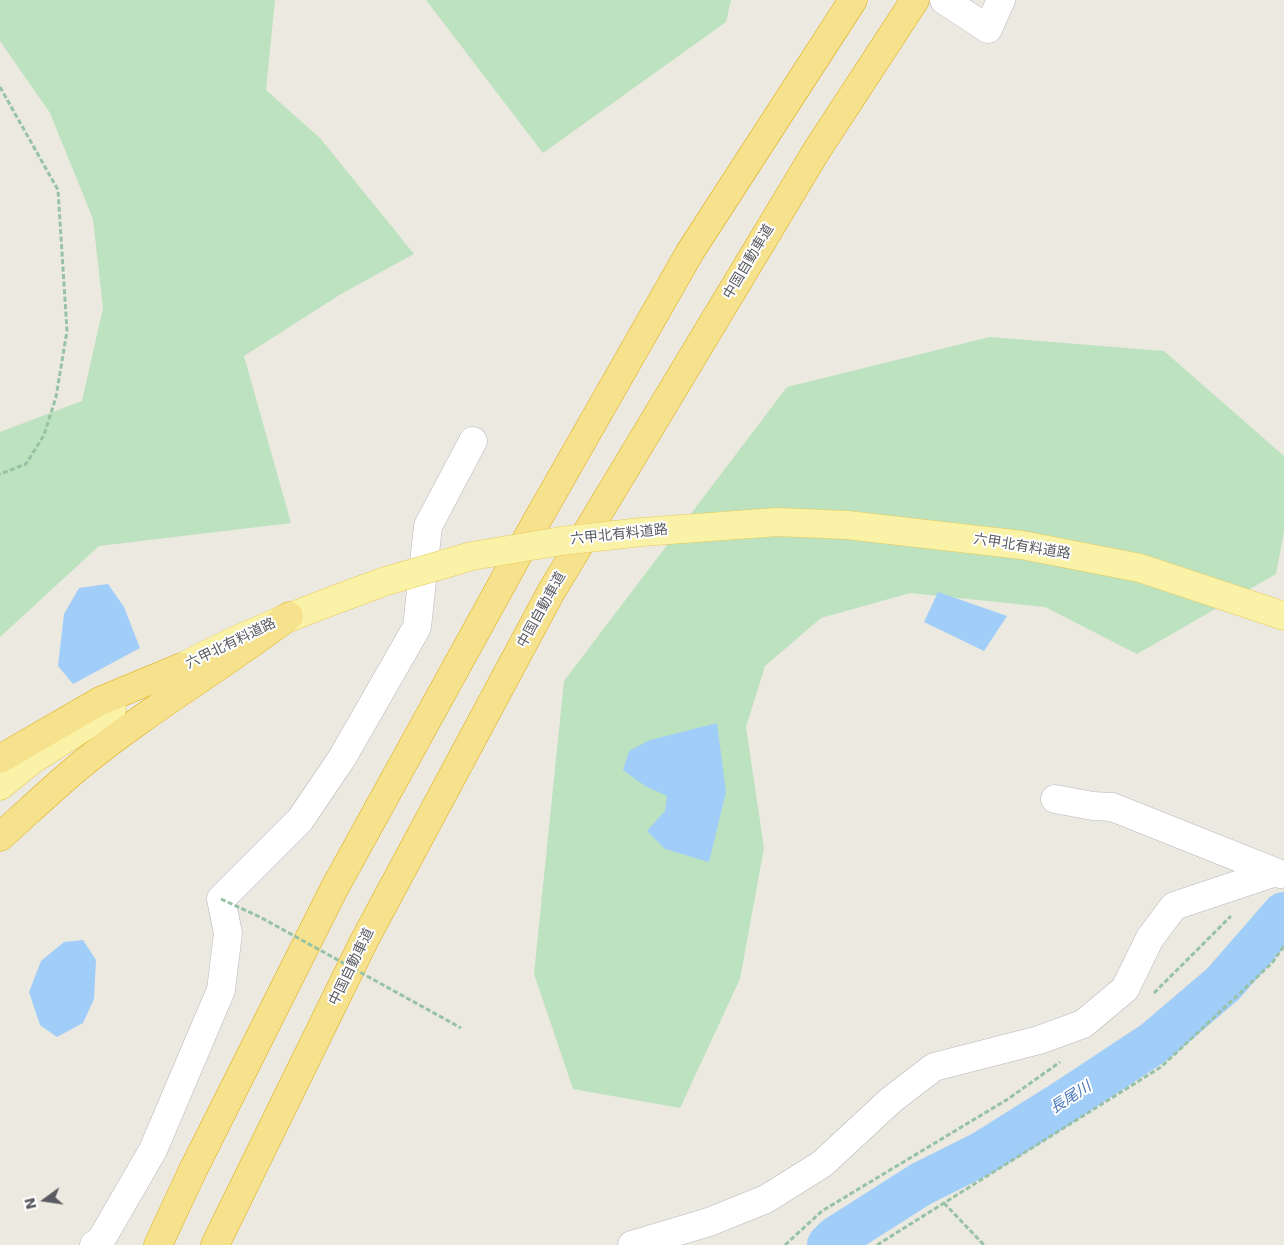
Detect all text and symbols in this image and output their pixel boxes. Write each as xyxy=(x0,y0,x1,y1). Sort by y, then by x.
street label: 中国自動車道 xyxy=(720,222,778,302)
street label: 六甲北有料道路 xyxy=(569,522,669,548)
street label: 六甲北有料道路 xyxy=(972,531,1072,563)
street label: 中国自動車道 xyxy=(514,569,570,651)
street label: 六甲北有料道路 xyxy=(183,615,279,673)
street label: 中国自動車道 xyxy=(326,926,378,1008)
water label: 長尾川 xyxy=(1047,1078,1095,1118)
north arrow xyxy=(20,1175,70,1225)
text: N xyxy=(21,1196,40,1211)

